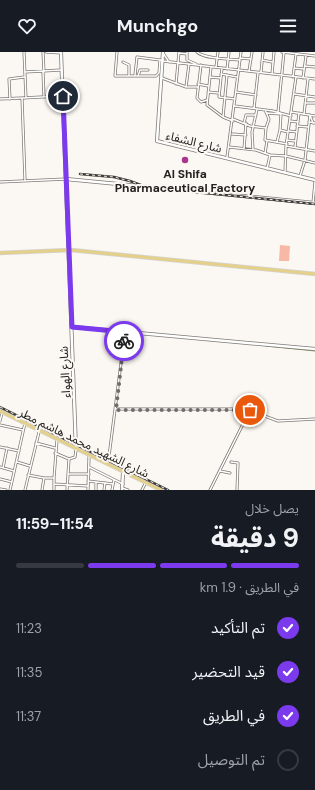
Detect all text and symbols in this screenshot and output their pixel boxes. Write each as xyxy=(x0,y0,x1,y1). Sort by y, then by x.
text: Munchgo xyxy=(117,14,198,38)
icon: heart xyxy=(16,15,38,37)
icon: menu xyxy=(277,15,299,37)
pin xyxy=(46,79,80,113)
icon: home xyxy=(52,85,74,107)
street label: شارع الشفاء xyxy=(164,127,224,158)
marker: Al Shifa Pharmaceutical Factory xyxy=(180,155,190,165)
place label: Al Shifa Pharmaceutical Factory xyxy=(115,166,256,196)
courier xyxy=(104,321,144,361)
icon: bike xyxy=(113,330,135,352)
street label: شارع الهواء xyxy=(56,346,75,398)
pin xyxy=(233,393,267,427)
icon: bag xyxy=(239,399,261,421)
street label: شارع الشهيد محمد هاشم مطر xyxy=(15,404,152,482)
text: يصل خلال xyxy=(245,500,299,517)
text: 11:54–11:59 xyxy=(16,514,94,534)
text: 9 دقيقة xyxy=(211,521,299,555)
text: في الطريق · 1.9 km xyxy=(200,579,299,596)
icon: check xyxy=(277,617,299,639)
text: تم التأكيد xyxy=(211,618,265,638)
text: 11:23 xyxy=(16,620,42,637)
icon: check xyxy=(277,661,299,683)
text: قيد التحضير xyxy=(192,662,265,682)
text: 11:35 xyxy=(16,664,42,681)
icon: check xyxy=(277,705,299,727)
text: في الطريق xyxy=(203,706,265,726)
text: 11:37 xyxy=(16,708,41,725)
text: تم التوصيل xyxy=(198,750,265,770)

